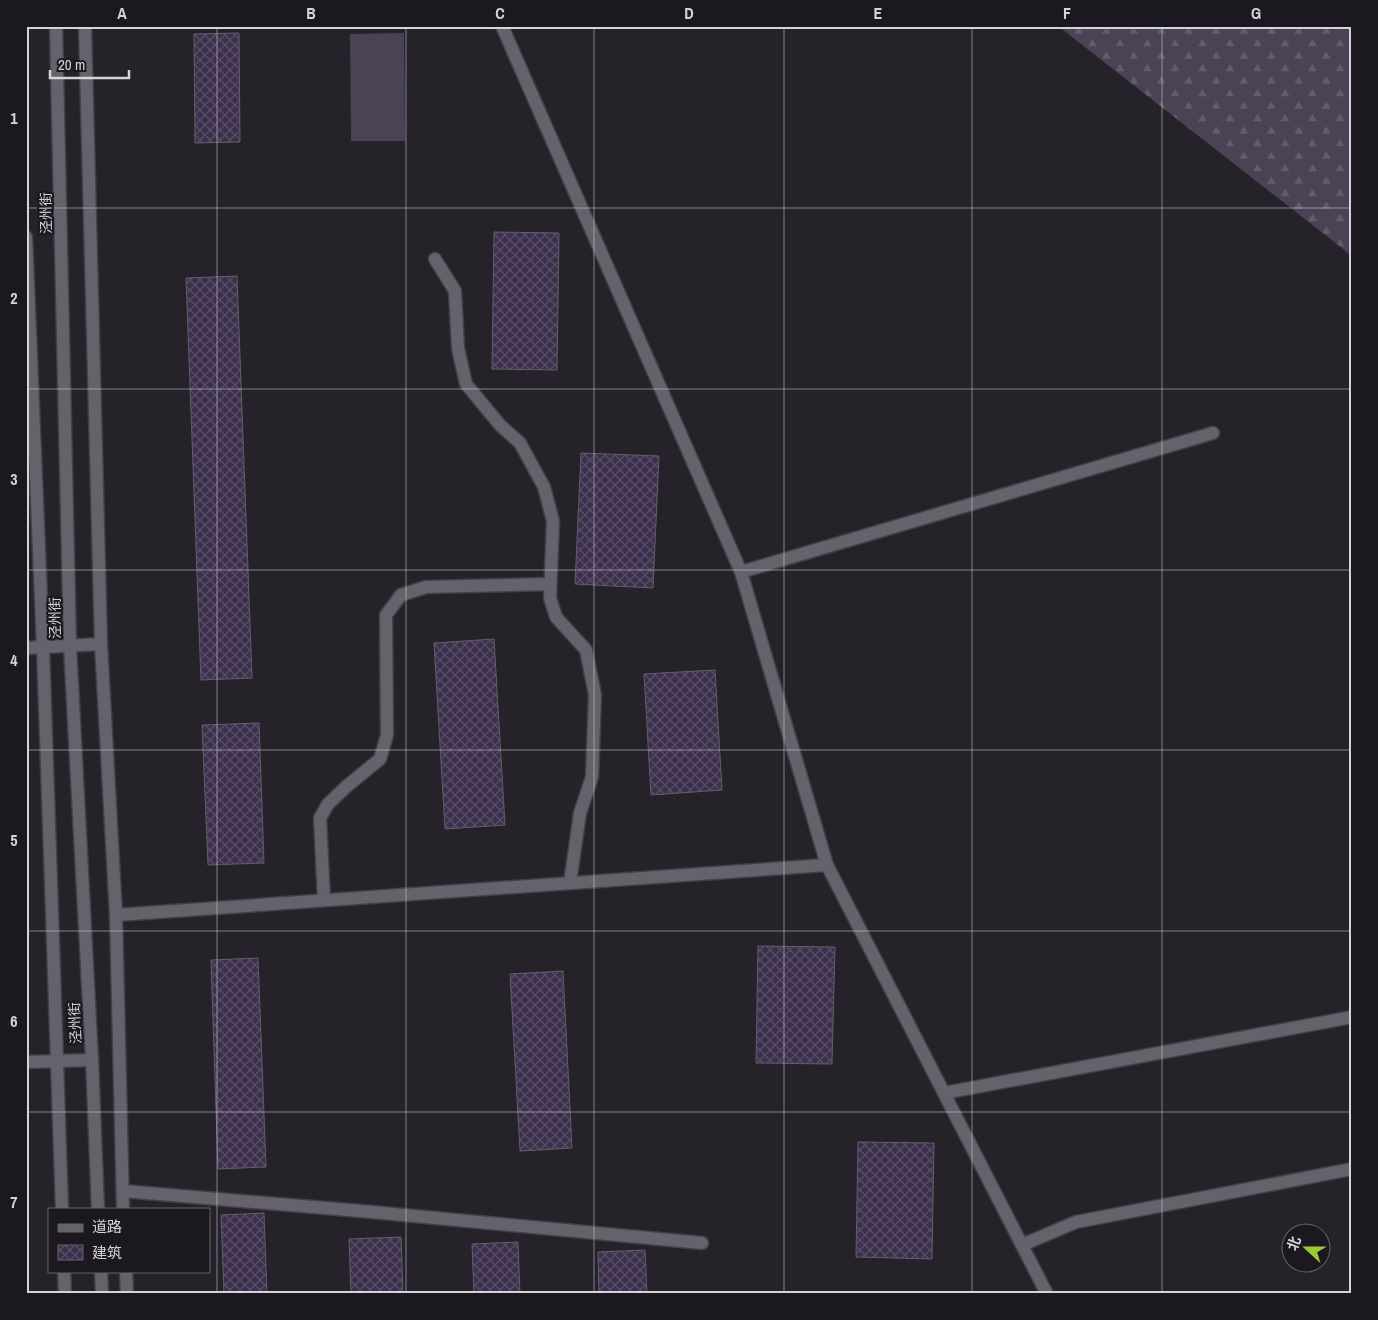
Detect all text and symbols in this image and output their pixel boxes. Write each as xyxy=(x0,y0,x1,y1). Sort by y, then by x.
text: A xyxy=(117,2,127,24)
text: B xyxy=(306,2,316,24)
text: C xyxy=(495,2,505,24)
text: D xyxy=(684,2,694,24)
text: E xyxy=(874,2,883,24)
text: F xyxy=(1063,2,1071,24)
text: G xyxy=(1251,2,1261,24)
scale bar xyxy=(50,48,129,80)
text: 20 m xyxy=(58,54,85,75)
text: 1 xyxy=(10,107,18,129)
street label: 泾州街 xyxy=(37,192,55,234)
text: 2 xyxy=(10,287,18,309)
text: 3 xyxy=(10,468,18,490)
street label: 泾州街 xyxy=(46,597,64,639)
text: 4 xyxy=(10,649,18,671)
text: 5 xyxy=(10,829,18,851)
street label: 泾州街 xyxy=(65,1002,85,1044)
text: 6 xyxy=(10,1010,18,1032)
text: 7 xyxy=(10,1191,18,1213)
legend xyxy=(48,1208,210,1272)
text: 道路 xyxy=(92,1216,122,1237)
north arrow xyxy=(1280,1222,1330,1272)
text: 北 xyxy=(1283,1234,1305,1253)
text: 建筑 xyxy=(92,1242,122,1263)

